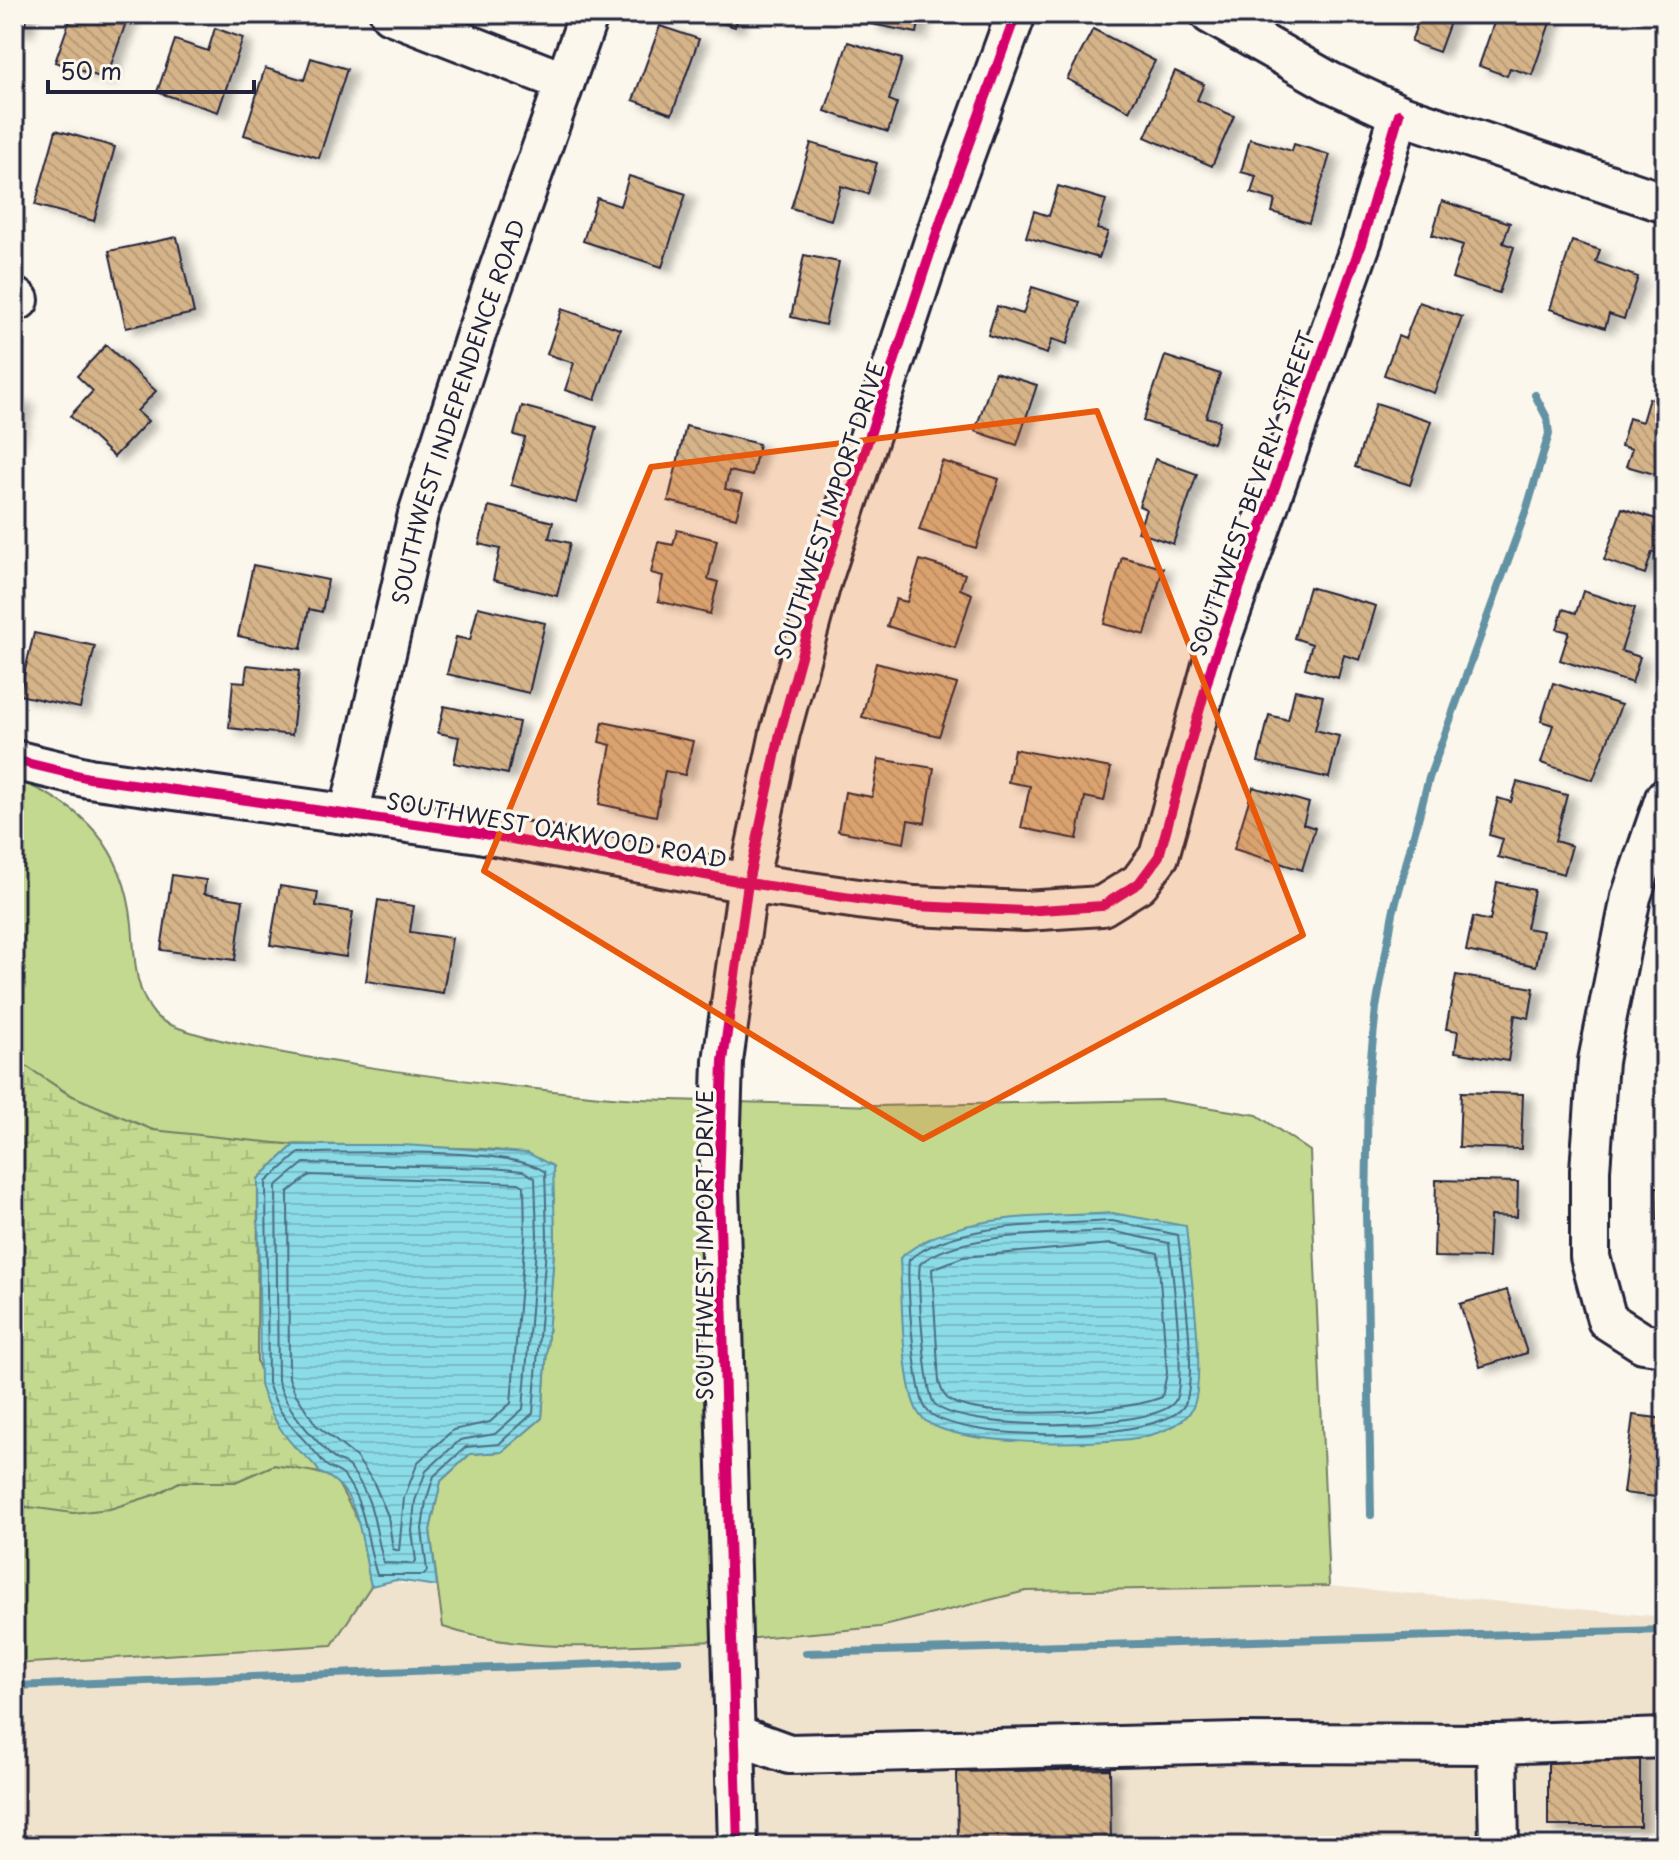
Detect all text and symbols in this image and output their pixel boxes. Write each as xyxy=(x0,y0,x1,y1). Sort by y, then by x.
scale bar xyxy=(48,44,254,94)
text: 50 m xyxy=(60,52,122,88)
street label: SOUTHWEST INDEPENDENCE ROAD xyxy=(381,214,532,607)
street label: SOUTHWEST BEVERLY STREET xyxy=(1180,326,1322,660)
street label: SOUTHWEST IMPORT DRIVE xyxy=(764,357,892,663)
street label: SOUTHWEST OAKWOOD ROAD xyxy=(384,783,730,875)
street label: SOUTHWEST IMPORT DRIVE xyxy=(687,1090,720,1400)

